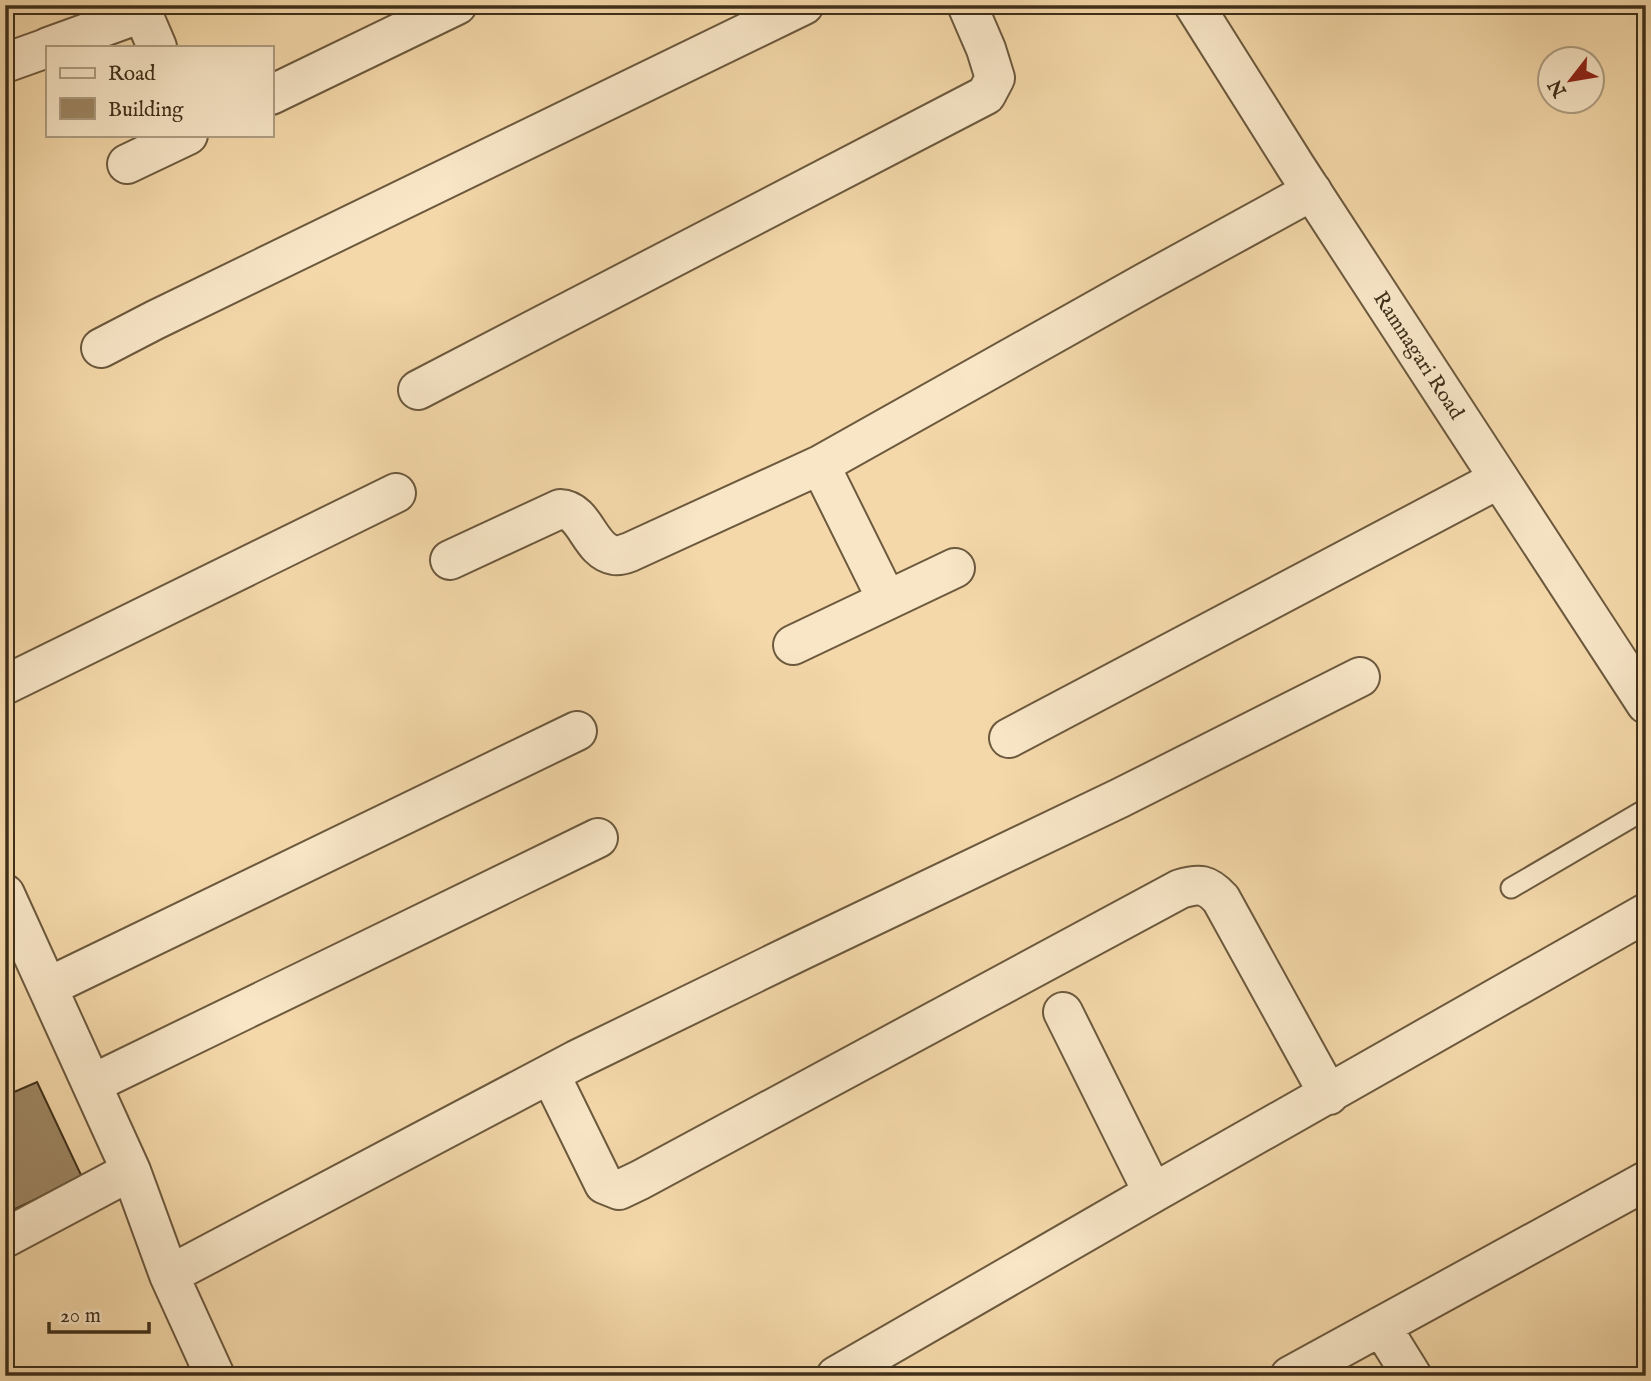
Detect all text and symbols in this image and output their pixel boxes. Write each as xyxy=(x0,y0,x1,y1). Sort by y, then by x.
legend xyxy=(46,46,273,136)
north arrow xyxy=(1536,46,1606,116)
text: Road xyxy=(108,61,156,88)
text: N xyxy=(1543,74,1573,102)
text: Building xyxy=(108,97,184,124)
street label: Ramnagari Road xyxy=(1366,287,1470,426)
scale bar xyxy=(49,1290,149,1334)
text: 20 m xyxy=(60,1303,101,1330)

